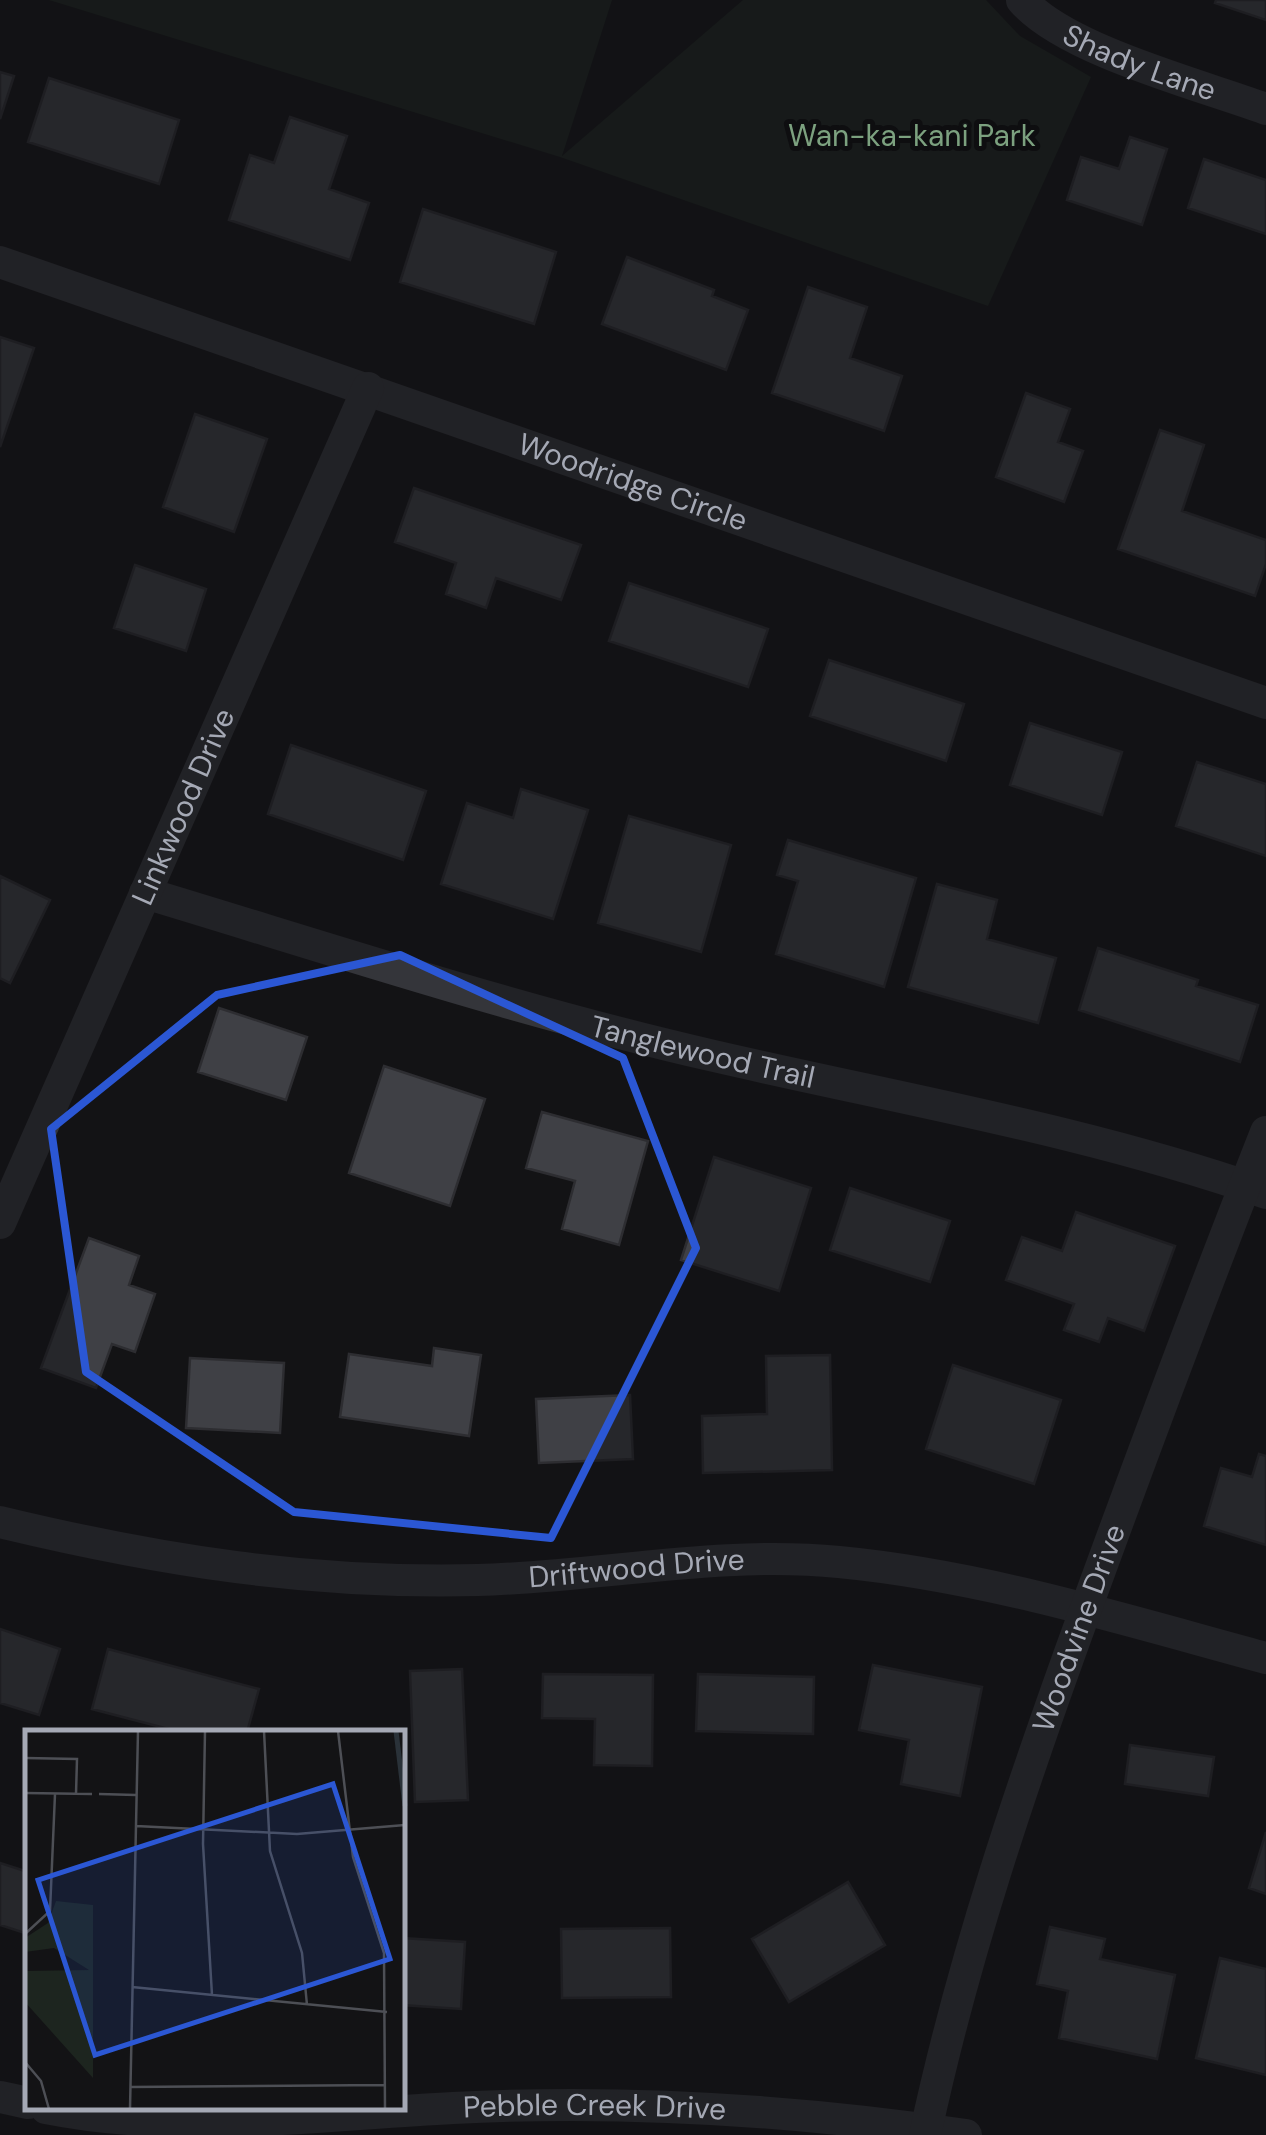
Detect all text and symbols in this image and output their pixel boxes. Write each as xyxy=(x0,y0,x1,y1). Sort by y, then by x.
street label: Shady Lane xyxy=(1056,15,1221,110)
park label: Wan-ka-kani Park xyxy=(788,116,1036,155)
street label: Woodridge Circle xyxy=(513,424,753,540)
street label: Linkwood Drive xyxy=(123,702,243,911)
street label: Tanglewood Trail xyxy=(586,1006,818,1097)
street label: Woodvine Drive xyxy=(1023,1519,1134,1737)
street label: Driftwood Drive xyxy=(527,1539,745,1596)
inset map xyxy=(25,1730,405,2110)
street label: Pebble Creek Drive xyxy=(462,2085,727,2129)

